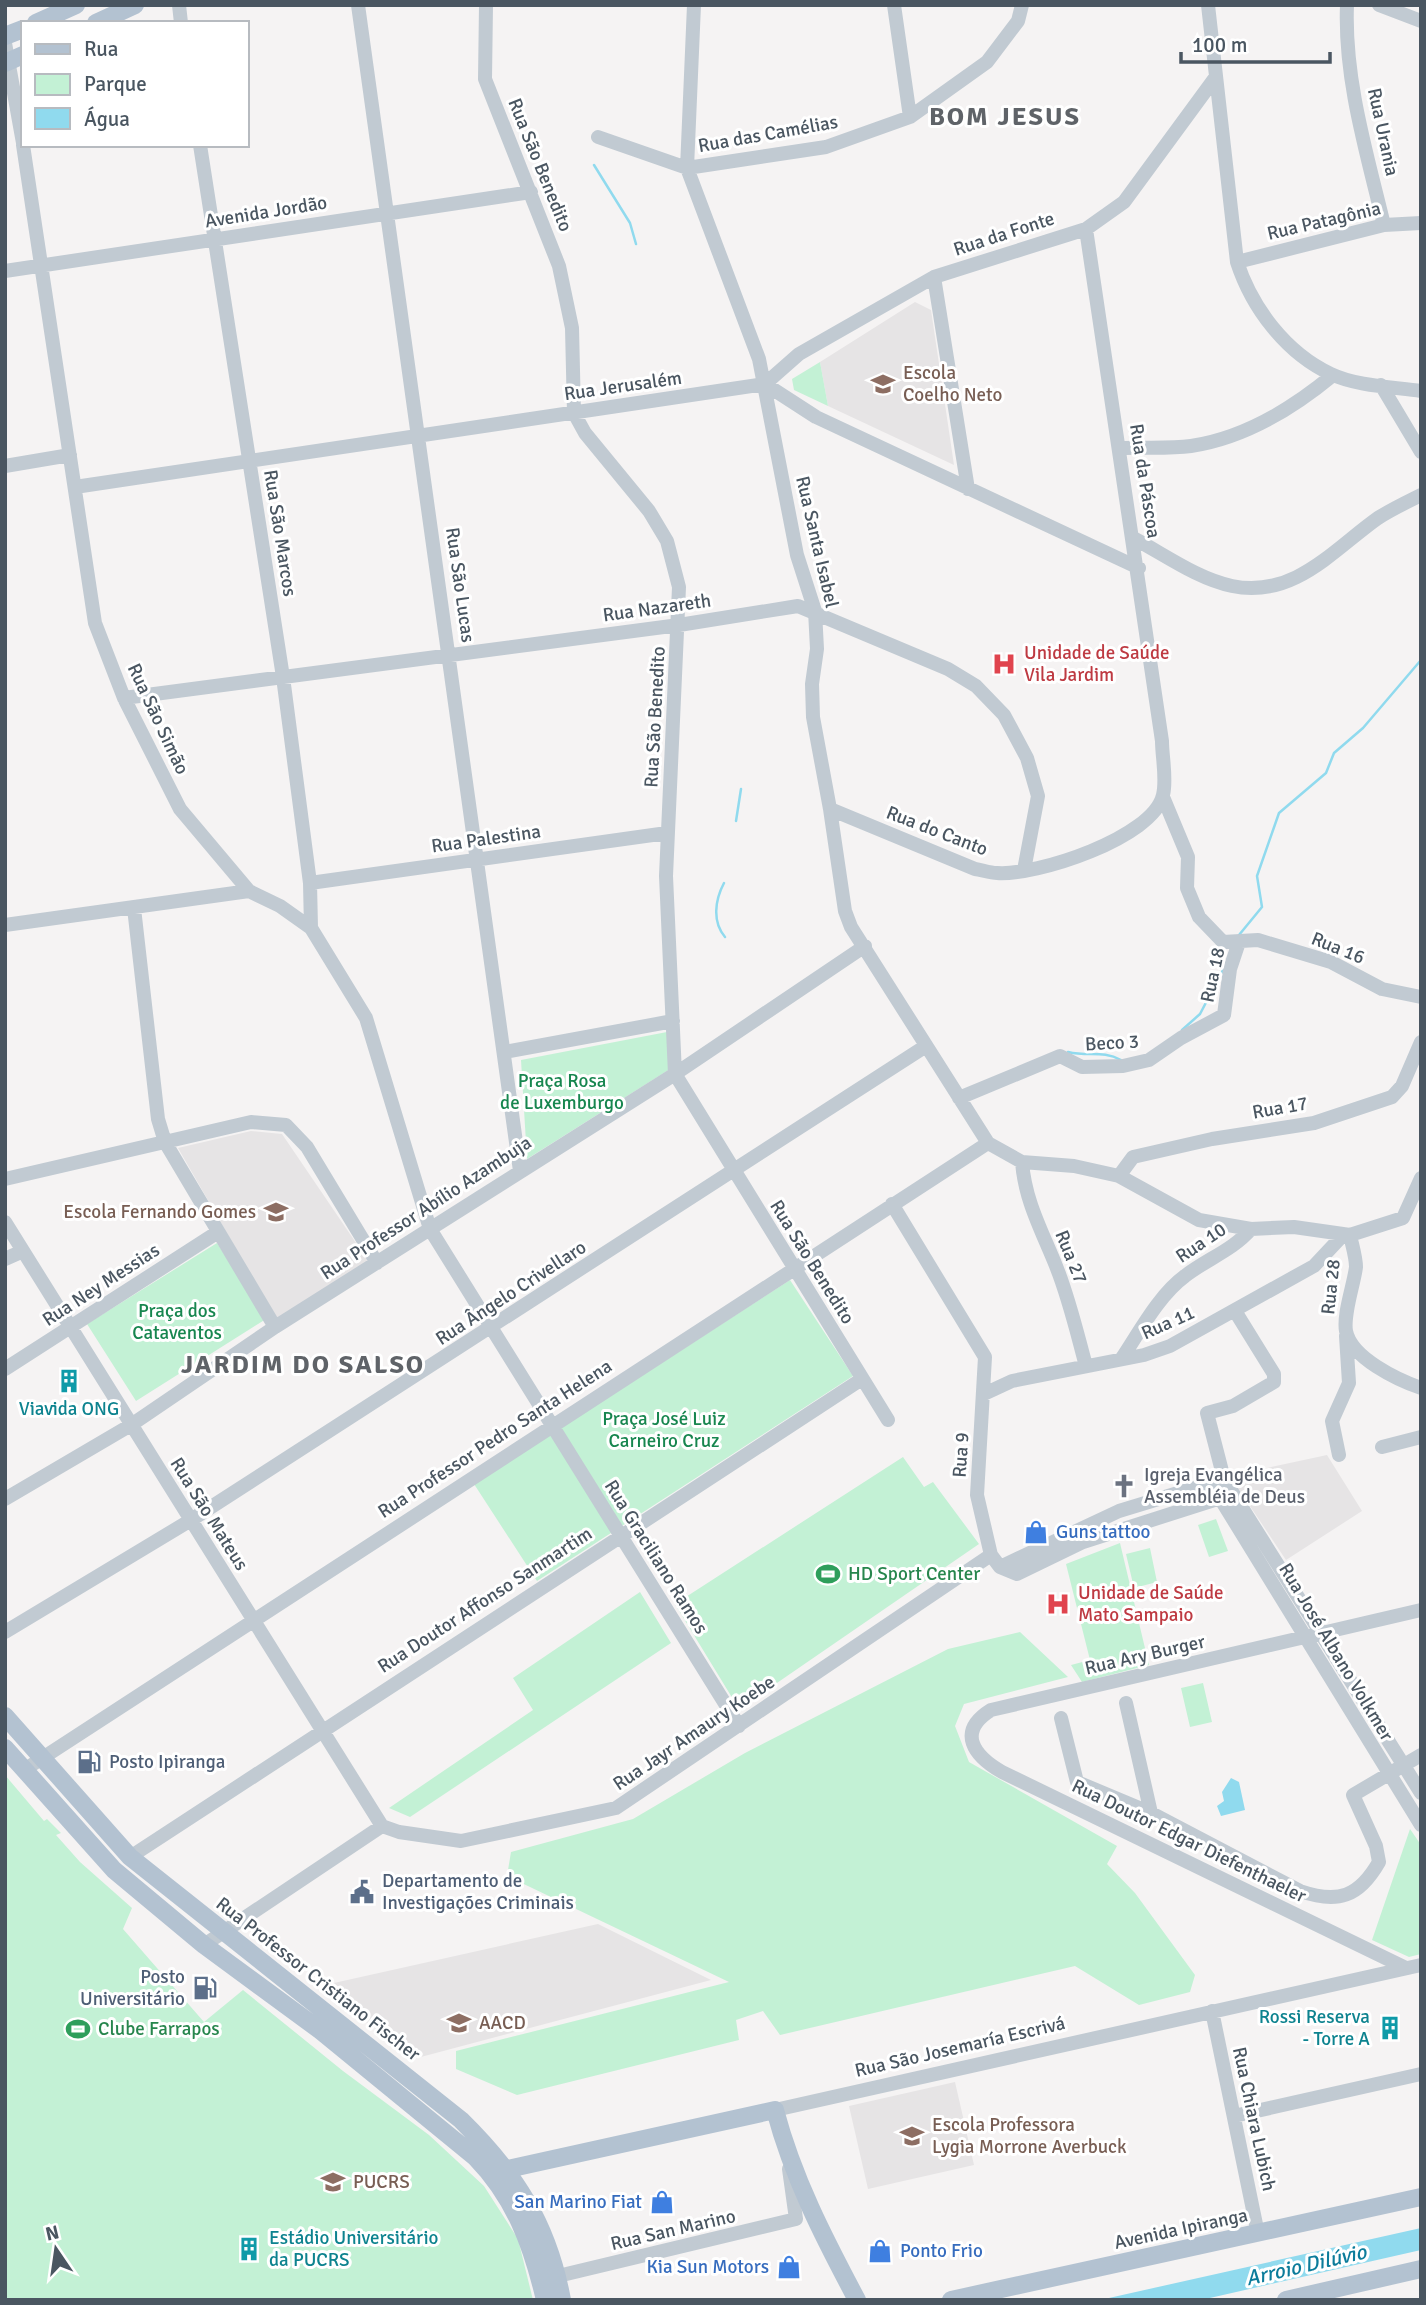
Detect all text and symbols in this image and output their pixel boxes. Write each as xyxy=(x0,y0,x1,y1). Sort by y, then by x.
legend xyxy=(21,21,248,147)
scale bar xyxy=(1181,21,1330,65)
text: 100 m xyxy=(1192,32,1247,58)
text: Rua xyxy=(84,36,118,62)
text: Parque xyxy=(84,71,147,97)
street label: Rua Urania xyxy=(1362,86,1404,178)
street label: Rua São Benedito xyxy=(502,95,578,235)
district label: BOM JESUS xyxy=(929,101,1081,133)
text: Água xyxy=(84,106,130,132)
street label: Rua das Camélias xyxy=(696,110,840,158)
street label: Avenida Jordão xyxy=(203,190,329,233)
street label: Rua Patagônia xyxy=(1265,196,1383,246)
street label: Rua da Fonte xyxy=(951,206,1057,262)
place label: Escola Coelho Neto xyxy=(903,361,1003,407)
street label: Rua Jerusalém xyxy=(563,366,683,406)
school or university icon: Escola Coelho Neto xyxy=(869,370,897,398)
street label: Rua da Páscoa xyxy=(1124,422,1166,540)
street label: Rua São Marcos xyxy=(258,468,302,598)
street label: Rua Santa Isabel xyxy=(790,474,844,610)
street label: Rua São Lucas xyxy=(440,526,480,644)
street label: Rua Nazareth xyxy=(601,589,713,627)
place label: Unidade de Saúde Vila Jardim xyxy=(1024,641,1170,687)
street label: Rua São Benedito xyxy=(639,646,671,788)
hospital icon: Unidade de Saúde Vila Jardim xyxy=(990,650,1018,678)
street label: Rua São Simão xyxy=(122,660,194,778)
street label: Rua do Canto xyxy=(883,801,991,861)
street label: Rua Palestina xyxy=(430,819,542,859)
street label: Rua 16 xyxy=(1308,926,1368,970)
street label: Rua 18 xyxy=(1195,945,1231,1005)
street label: Beco 3 xyxy=(1084,1030,1140,1056)
park label: Praça Rosa de Luxemburgo xyxy=(500,1069,624,1115)
street label: Rua 17 xyxy=(1250,1091,1310,1125)
street label: Rua Professor Abílio Azambuja xyxy=(316,1131,536,1285)
street label: Rua São Benedito xyxy=(764,1196,860,1329)
school or university icon: Escola Fernando Gomes xyxy=(262,1198,290,1226)
place label: Escola Fernando Gomes xyxy=(63,1200,256,1224)
street label: Rua 10 xyxy=(1171,1217,1231,1269)
street label: Rua 27 xyxy=(1049,1227,1093,1287)
street label: Rua Ângelo Crivellaro xyxy=(431,1235,591,1351)
street label: Rua Ney Messias xyxy=(38,1238,164,1332)
street label: Rua 28 xyxy=(1316,1258,1346,1316)
park label: Praça dos Cataventos xyxy=(132,1299,222,1345)
street label: Rua 11 xyxy=(1138,1301,1198,1345)
district label: JARDIM DO SALSO xyxy=(181,1349,425,1381)
street label: Rua Professor Pedro Santa Helena xyxy=(373,1354,617,1524)
building icon: Viavida ONG xyxy=(55,1367,83,1395)
place label: Viavida ONG xyxy=(19,1397,119,1421)
park label: Praça José Luiz Carneiro Cruz xyxy=(602,1407,726,1453)
street label: Rua 9 xyxy=(947,1431,975,1479)
street label: Rua São Mateus xyxy=(165,1453,253,1575)
place label: Igreja Evangélica Assembléia de Deus xyxy=(1144,1463,1305,1509)
church icon: Igreja Evangélica Assembléia de Deus xyxy=(1110,1472,1138,1500)
street label: Rua Graciliano Ramos xyxy=(599,1476,713,1638)
shop icon: Guns tattoo xyxy=(1022,1518,1050,1546)
place label: Guns tattoo xyxy=(1056,1520,1151,1544)
street label: Rua Doutor Affonso Sanmartim xyxy=(373,1522,597,1678)
street label: Rua José Albano Volkmer xyxy=(1273,1559,1399,1745)
sports icon: HD Sport Center xyxy=(814,1560,842,1588)
place label: HD Sport Center xyxy=(848,1562,980,1586)
place label: Unidade de Saúde Mato Sampaio xyxy=(1078,1581,1224,1627)
hospital icon: Unidade de Saúde Mato Sampaio xyxy=(1044,1590,1072,1618)
street label: Rua Ary Burger xyxy=(1083,1630,1207,1680)
street label: Rua Jayr Amaury Koebe xyxy=(609,1670,779,1796)
fuel station icon: Posto Ipiranga xyxy=(75,1748,103,1776)
place label: Posto Ipiranga xyxy=(109,1750,225,1774)
street label: Rua Doutor Edgar Diefenthaeler xyxy=(1068,1774,1310,1908)
place label: Departamento de Investigações Criminais xyxy=(382,1869,574,1915)
public building icon: Departamento de Investigações Criminais xyxy=(348,1878,376,1906)
street label: Rua Professor Cristiano Fischer xyxy=(211,1892,425,2066)
place label: Posto Universitário xyxy=(80,1965,185,2011)
fuel station icon: Posto Universitário xyxy=(191,1974,219,2002)
place label: Rossi Reserva - Torre A xyxy=(1259,2005,1370,2051)
school or university icon: AACD xyxy=(445,2009,473,2037)
place label: AACD xyxy=(479,2011,526,2035)
street label: Rua São Josemaría Escrivá xyxy=(852,2011,1068,2083)
building icon: Rossi Reserva - Torre A xyxy=(1376,2014,1404,2042)
sports icon: Clube Farrapos xyxy=(64,2015,92,2043)
place label: Clube Farrapos xyxy=(98,2017,220,2041)
street label: Rua Chiara Lubich xyxy=(1227,2045,1281,2193)
place label: Escola Professora Lygia Morrone Averbuck xyxy=(932,2113,1127,2159)
school or university icon: Escola Professora Lygia Morrone Averbuck xyxy=(898,2122,926,2150)
school or university icon: PUCRS xyxy=(319,2168,347,2196)
place label: PUCRS xyxy=(353,2170,410,2194)
shop icon: San Marino Fiat xyxy=(648,2188,676,2216)
place label: San Marino Fiat xyxy=(514,2190,642,2214)
street label: Avenida Ipiranga xyxy=(1112,2203,1250,2255)
street label: Rua San Marino xyxy=(608,2204,738,2256)
north arrow xyxy=(21,2214,91,2284)
text: N xyxy=(43,2220,62,2247)
place label: Estádio Universitário da PUCRS xyxy=(269,2226,439,2272)
building icon: Estádio Universitário da PUCRS xyxy=(235,2235,263,2263)
shop icon: Ponto Frio xyxy=(866,2237,894,2265)
water label: Arroio Dilúvio xyxy=(1243,2238,1370,2291)
place label: Ponto Frio xyxy=(900,2239,983,2263)
shop icon: Kia Sun Motors xyxy=(775,2253,803,2281)
place label: Kia Sun Motors xyxy=(647,2255,769,2279)

